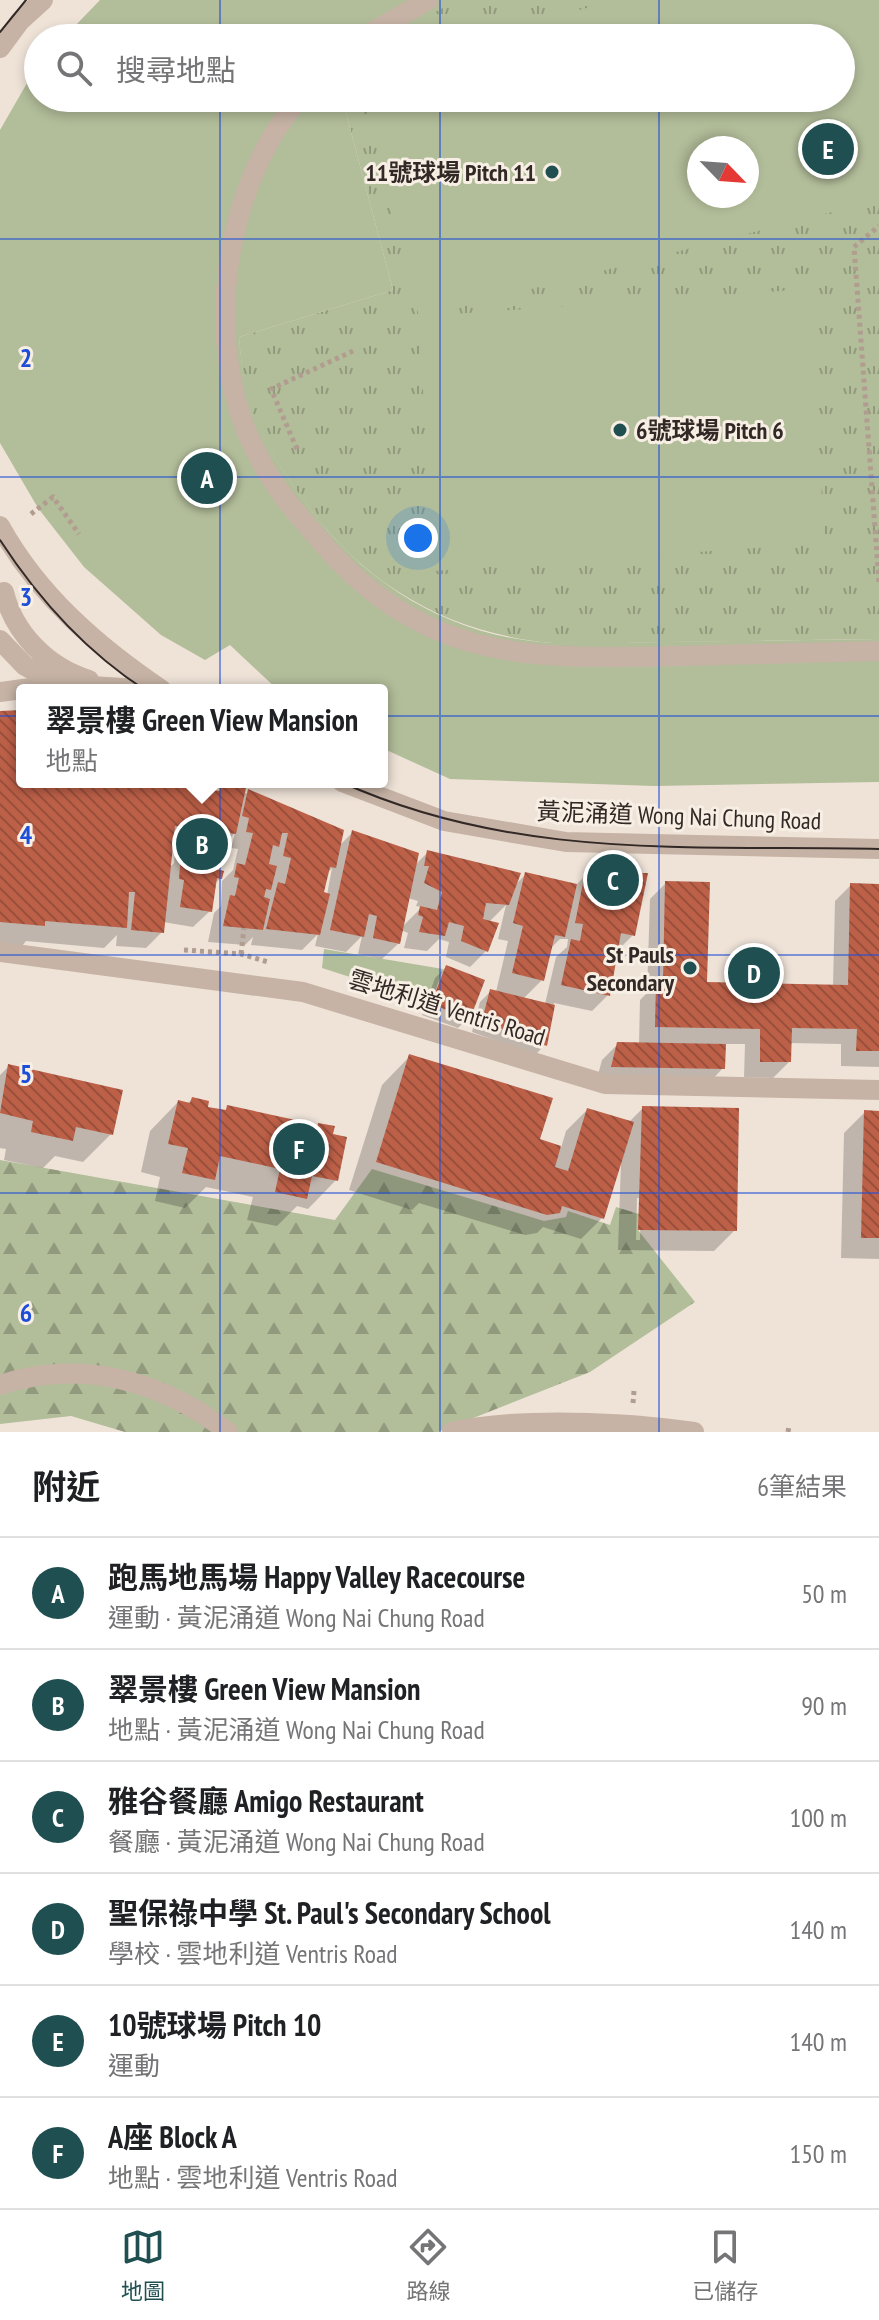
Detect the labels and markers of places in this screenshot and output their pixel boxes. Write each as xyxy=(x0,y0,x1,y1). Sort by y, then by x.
pin: E xyxy=(802,119,854,179)
place label: 11號球場 Pitch 11 xyxy=(365,157,536,188)
marker: 11號球場 Pitch 11 xyxy=(543,163,561,181)
place label: 6號球場 Pitch 6 xyxy=(636,415,784,446)
marker: 6號球場 Pitch 6 xyxy=(611,421,629,439)
pin: A xyxy=(181,448,233,508)
pin: B xyxy=(176,814,228,874)
pin: C xyxy=(587,850,639,910)
place label: St Pauls Secondary xyxy=(586,939,674,998)
pin: D xyxy=(728,943,780,1003)
marker: St Pauls Secondary xyxy=(681,959,699,977)
pin: F xyxy=(273,1119,325,1179)

